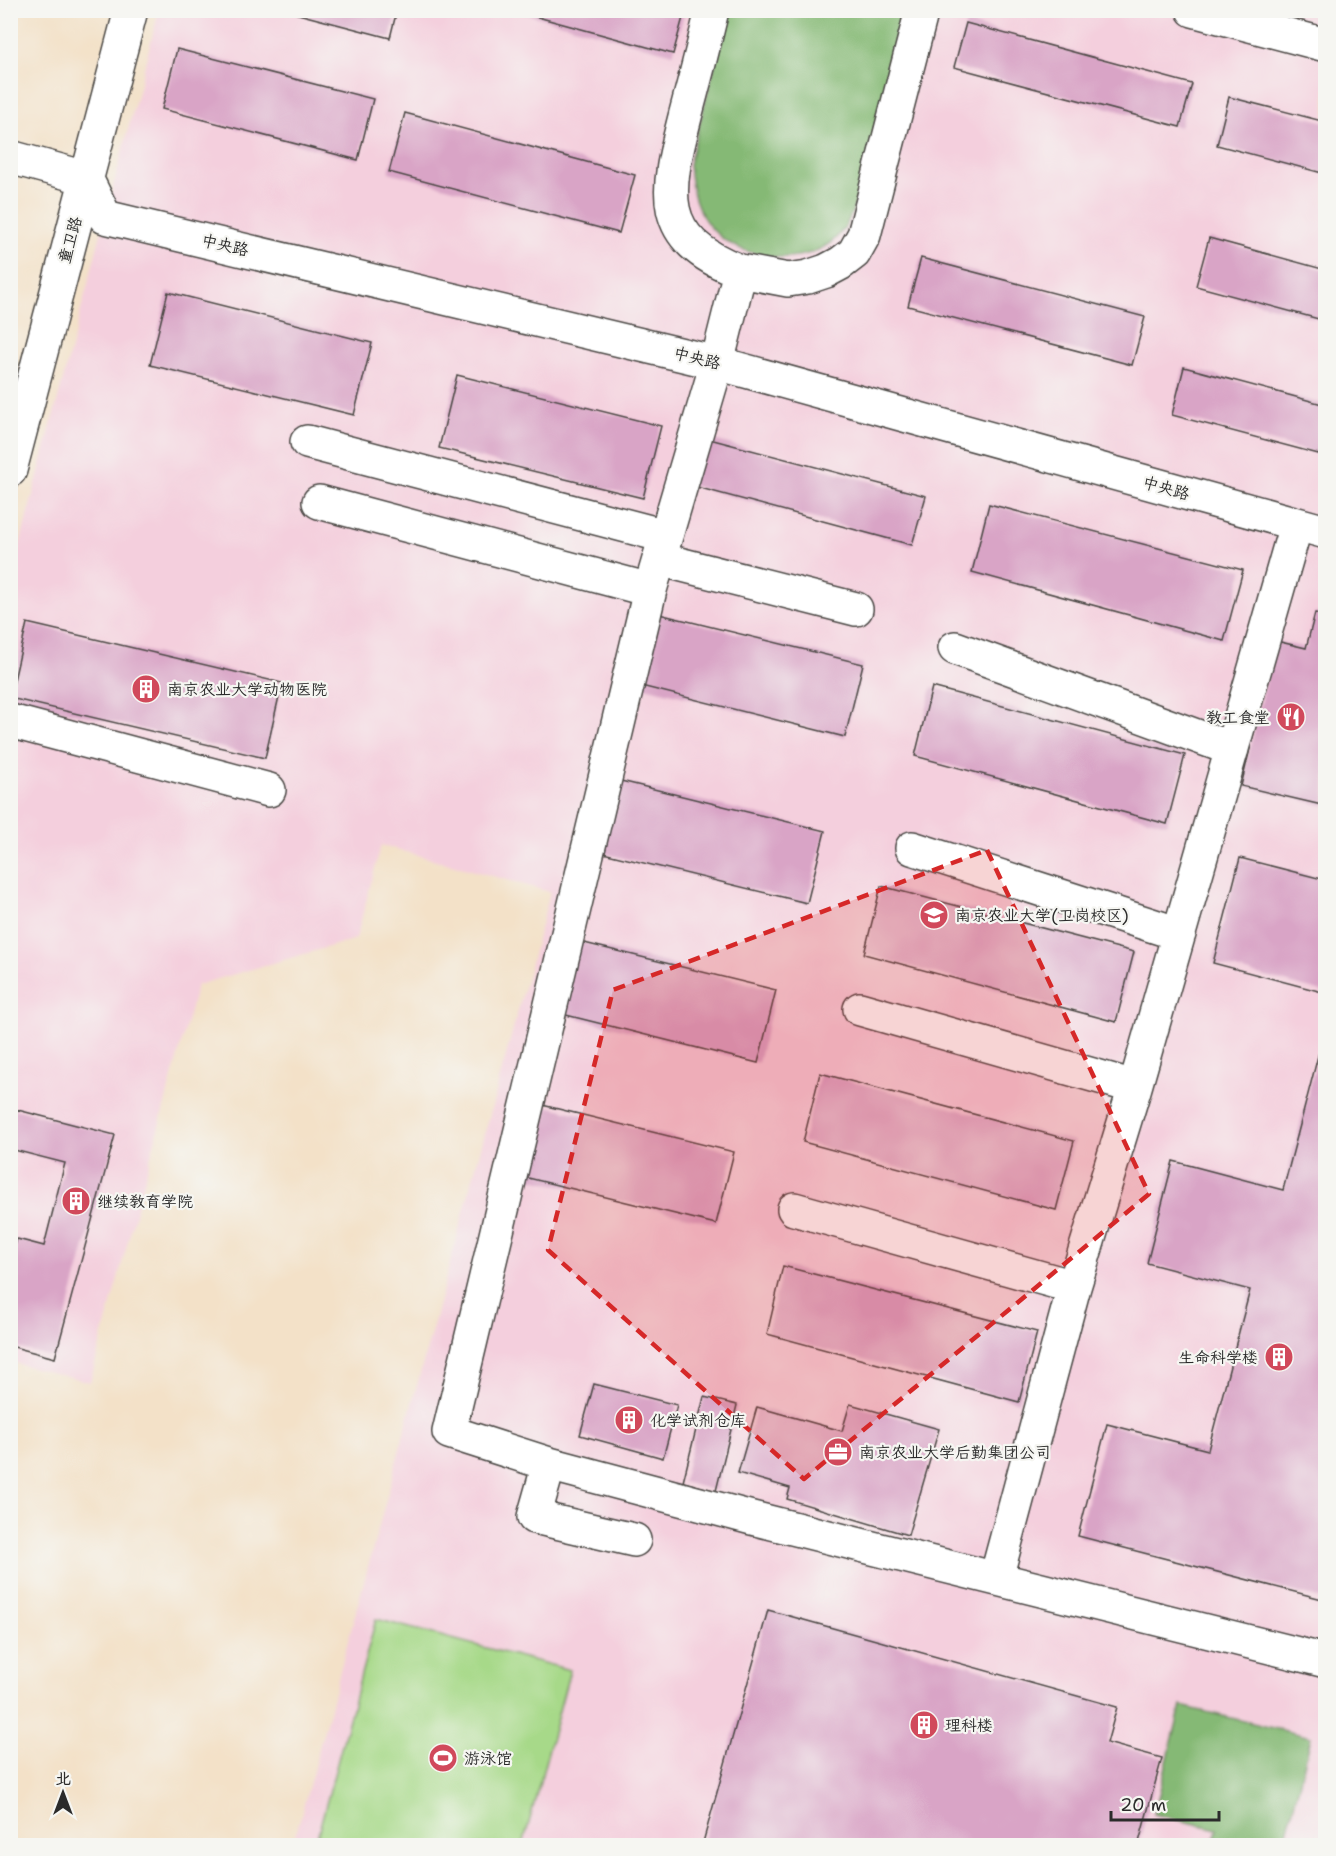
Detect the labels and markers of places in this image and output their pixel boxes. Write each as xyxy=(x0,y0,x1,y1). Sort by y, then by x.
building icon: 南京农业大学动物医院 xyxy=(130,673,162,705)
place label: 南京农业大学动物医院 xyxy=(167,679,327,700)
restaurant icon: 教工食堂 xyxy=(1275,701,1307,733)
place label: 教工食堂 xyxy=(1206,707,1270,728)
school or university icon: 南京农业大学(卫岗校区) xyxy=(918,899,950,931)
place label: 南京农业大学(卫岗校区) xyxy=(955,905,1129,926)
building icon: 继续教育学院 xyxy=(60,1185,92,1217)
place label: 继续教育学院 xyxy=(97,1191,193,1212)
building icon: 生命科学楼 xyxy=(1263,1341,1295,1373)
place label: 生命科学楼 xyxy=(1178,1347,1258,1368)
building icon: 化学试剂仓库 xyxy=(613,1404,645,1436)
place label: 化学试剂仓库 xyxy=(650,1410,746,1431)
office icon: 南京农业大学后勤集团公司 xyxy=(822,1436,854,1468)
place label: 南京农业大学后勤集团公司 xyxy=(859,1442,1051,1463)
building icon: 理科楼 xyxy=(908,1709,940,1741)
place label: 理科楼 xyxy=(945,1715,993,1736)
sports icon: 游泳馆 xyxy=(427,1742,459,1774)
place label: 游泳馆 xyxy=(464,1748,512,1769)

